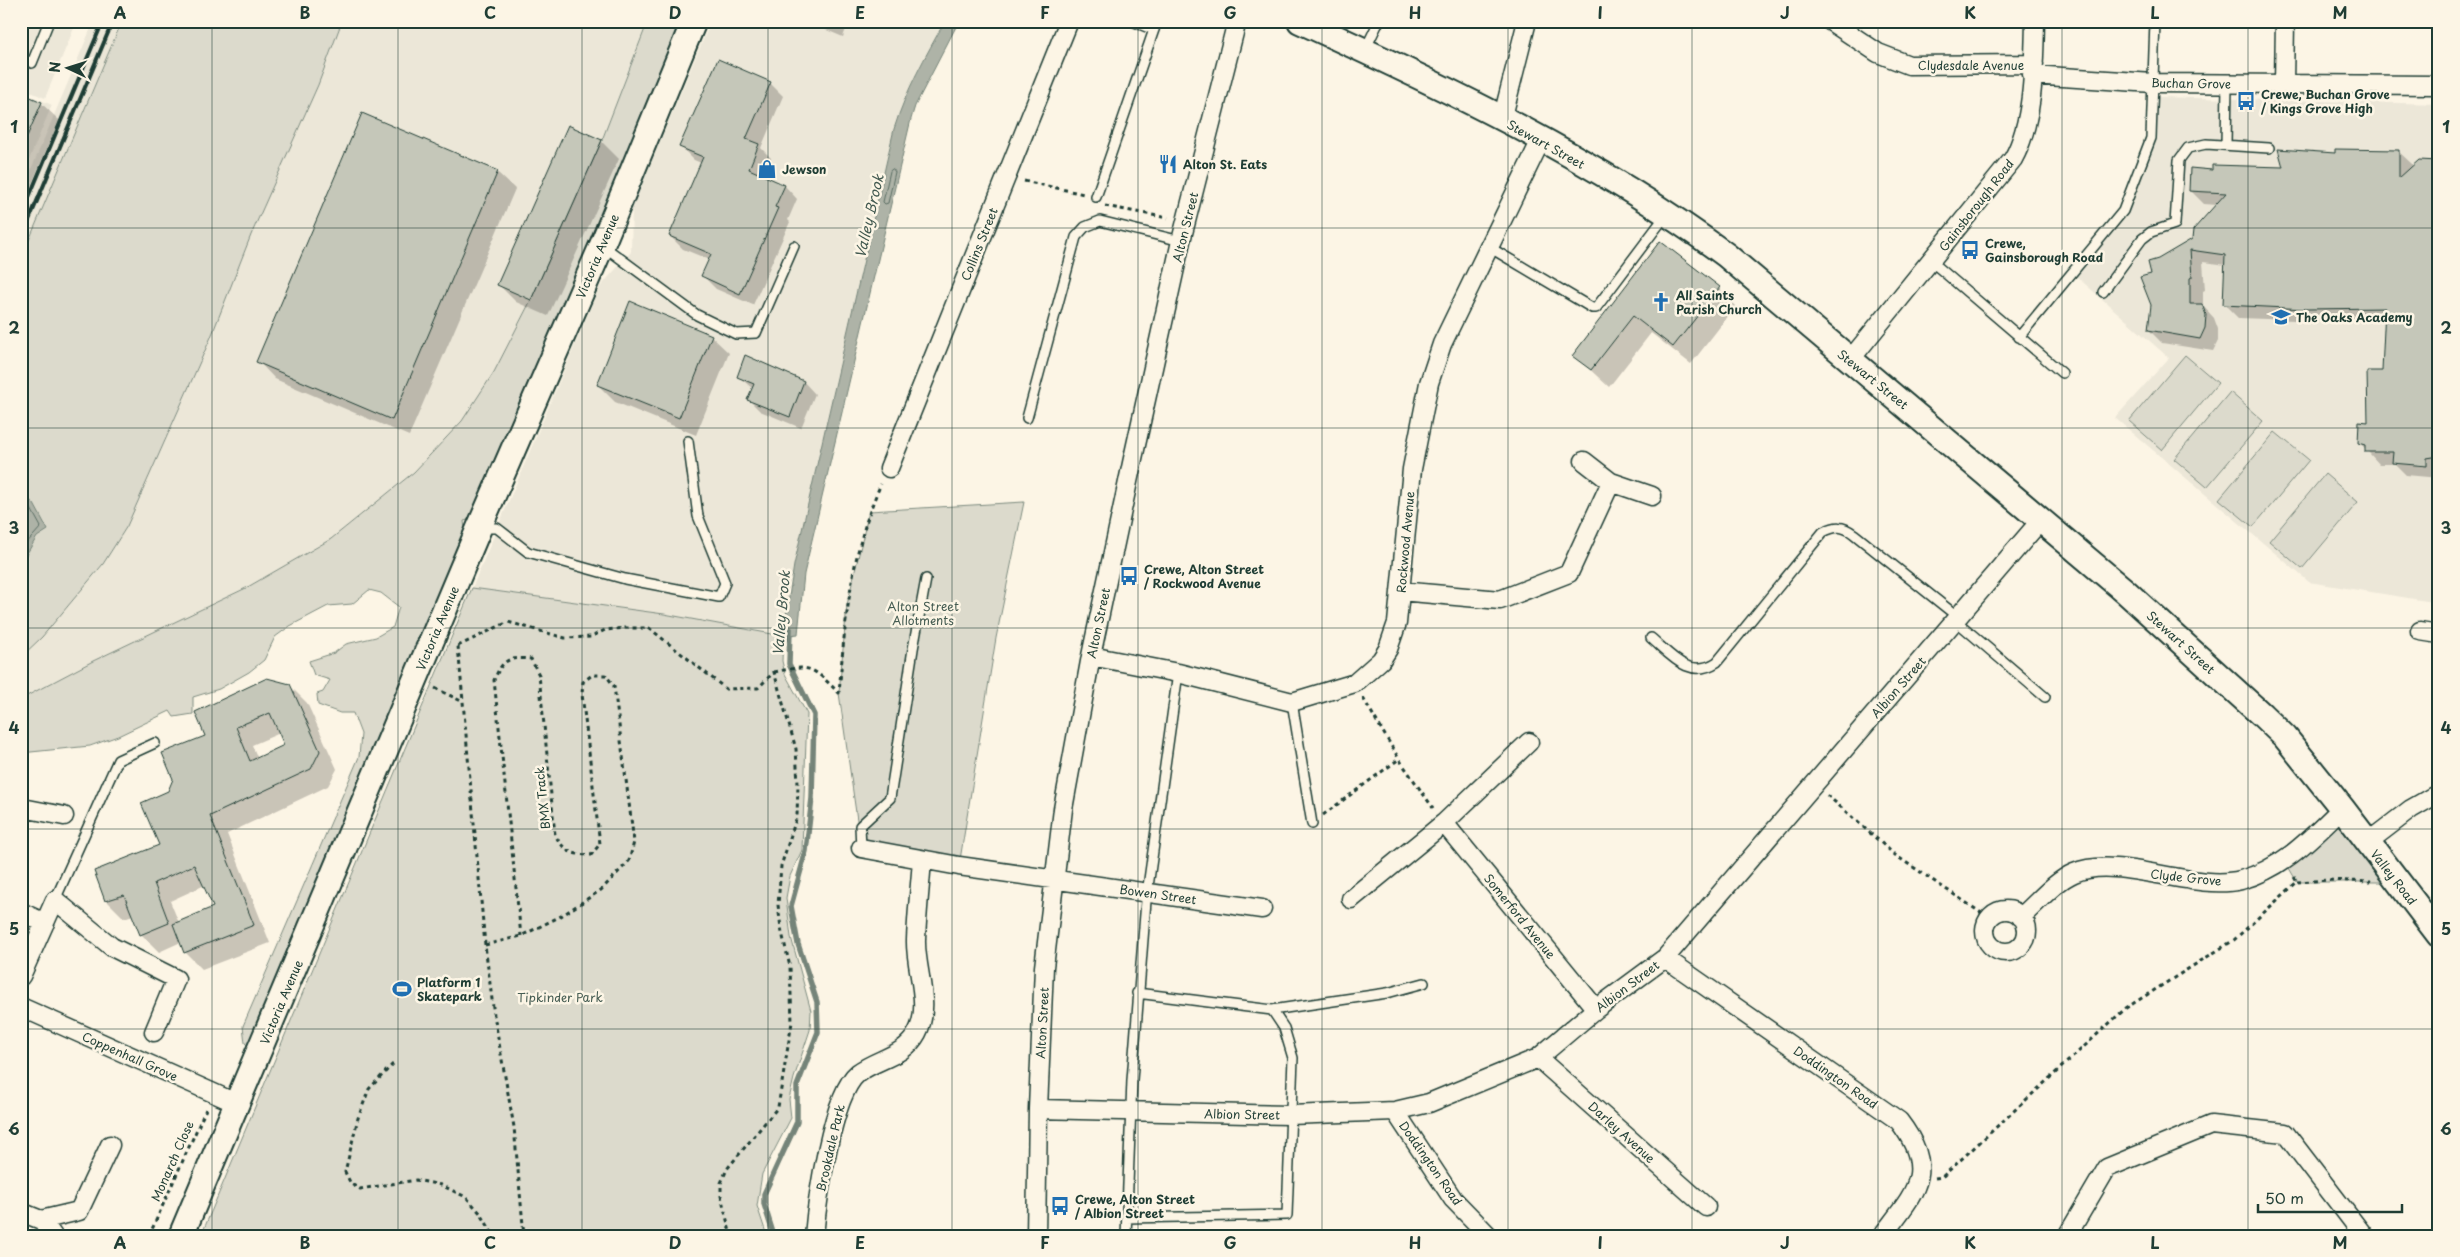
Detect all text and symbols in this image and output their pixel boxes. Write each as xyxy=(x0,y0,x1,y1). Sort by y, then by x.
text: A xyxy=(114,0,127,24)
text: B xyxy=(300,0,311,24)
text: C xyxy=(484,0,496,24)
text: D xyxy=(669,0,681,24)
text: E xyxy=(855,0,865,24)
text: F xyxy=(1040,0,1050,24)
text: G xyxy=(1223,0,1237,24)
text: H xyxy=(1409,0,1421,24)
text: I xyxy=(1597,0,1603,24)
text: J xyxy=(1780,0,1790,24)
text: K xyxy=(1964,0,1976,24)
text: L xyxy=(2150,0,2160,24)
text: M xyxy=(2332,0,2348,24)
north arrow xyxy=(42,42,92,92)
street label: Clydesdale Avenue xyxy=(1918,56,2024,74)
text: N xyxy=(44,61,65,73)
street label: Buchan Grove xyxy=(2151,73,2231,93)
place label: Crewe, Buchan Grove / Kings Grove High xyxy=(2260,85,2390,117)
bus stop icon: Crewe, Buchan Grove / Kings Grove High xyxy=(2235,90,2257,112)
text: 1 xyxy=(10,114,18,138)
text: 1 xyxy=(2442,114,2450,138)
street label: Stewart Street xyxy=(1504,115,1588,173)
restaurant icon: Alton St. Eats xyxy=(1157,153,1179,175)
place label: Alton St. Eats xyxy=(1183,155,1267,173)
street label: Gainsborough Road xyxy=(1934,155,2018,255)
shop icon: Jewson xyxy=(756,158,778,180)
place label: Jewson xyxy=(782,160,826,178)
water label: Valley Brook xyxy=(849,171,889,260)
street label: Alton Street xyxy=(1168,190,1202,264)
street label: Collins Street xyxy=(956,205,1002,283)
street label: Victoria Avenue xyxy=(571,211,623,301)
place label: Crewe, Gainsborough Road xyxy=(1985,234,2103,266)
bus stop icon: Crewe, Gainsborough Road xyxy=(1959,239,1981,261)
place label: All Saints Parish Church xyxy=(1675,286,1762,318)
church icon: All Saints Parish Church xyxy=(1650,291,1672,313)
school or university icon: The Oaks Academy xyxy=(2270,306,2292,328)
place label: The Oaks Academy xyxy=(2296,308,2413,326)
text: 2 xyxy=(8,315,20,339)
text: 2 xyxy=(2440,315,2452,339)
street label: Stewart Street xyxy=(1834,345,1912,413)
street label: Rockwood Avenue xyxy=(1392,490,1418,593)
text: 3 xyxy=(9,515,19,539)
text: 3 xyxy=(2441,515,2451,539)
place label: Crewe, Alton Street / Rockwood Avenue xyxy=(1143,560,1264,592)
bus stop icon: Crewe, Alton Street / Rockwood Avenue xyxy=(1118,565,1140,587)
water label: Valley Brook xyxy=(767,569,795,656)
street label: Victoria Avenue xyxy=(411,583,463,673)
street label: Alton Street xyxy=(1082,586,1114,660)
park label: Alton Street Allotments xyxy=(887,597,959,629)
street label: Stewart Street xyxy=(2143,606,2219,678)
street label: Albion Street xyxy=(1866,652,1930,722)
text: 4 xyxy=(9,715,20,739)
text: 4 xyxy=(2441,715,2452,739)
street label: BMX Track xyxy=(530,766,554,830)
street label: Valley Road xyxy=(2367,845,2421,909)
street label: Clyde Grove xyxy=(2149,864,2223,890)
street label: Somerford Avenue xyxy=(1480,870,1560,963)
street label: Bowen Street xyxy=(1118,880,1198,908)
text: 5 xyxy=(9,916,19,940)
text: 5 xyxy=(2441,916,2451,940)
street label: Albion Street xyxy=(1591,956,1663,1016)
street label: Victoria Avenue xyxy=(255,957,307,1047)
place label: Platform 1 Skatepark xyxy=(417,973,482,1005)
sports icon: Platform 1 Skatepark xyxy=(391,978,413,1000)
street label: Alton Street xyxy=(1031,987,1053,1059)
park label: Tipkinder Park xyxy=(517,988,603,1006)
street label: Coppenhall Grove xyxy=(79,1027,181,1085)
street label: Doddington Road xyxy=(1790,1041,1882,1113)
street label: Darley Avenue xyxy=(1585,1097,1660,1167)
street label: Brookdale Park xyxy=(811,1103,849,1193)
street label: Albion Street xyxy=(1204,1104,1280,1124)
text: 6 xyxy=(8,1116,20,1140)
text: 6 xyxy=(2440,1116,2452,1140)
street label: Monarch Close xyxy=(146,1117,198,1204)
street label: Doddington Road xyxy=(1395,1117,1467,1209)
scale bar xyxy=(2258,1182,2401,1214)
text: 50 m xyxy=(2265,1186,2304,1209)
place label: Crewe, Alton Street / Albion Street xyxy=(1074,1190,1195,1222)
bus stop icon: Crewe, Alton Street / Albion Street xyxy=(1049,1195,1071,1217)
text: A xyxy=(114,1230,127,1254)
text: B xyxy=(300,1230,311,1254)
text: C xyxy=(484,1230,496,1254)
text: D xyxy=(669,1230,681,1254)
text: E xyxy=(855,1230,865,1254)
text: F xyxy=(1040,1230,1050,1254)
text: G xyxy=(1223,1230,1237,1254)
text: H xyxy=(1409,1230,1421,1254)
text: I xyxy=(1597,1230,1603,1254)
text: J xyxy=(1780,1230,1790,1254)
text: K xyxy=(1964,1230,1976,1254)
text: L xyxy=(2150,1230,2160,1254)
text: M xyxy=(2332,1230,2348,1254)

